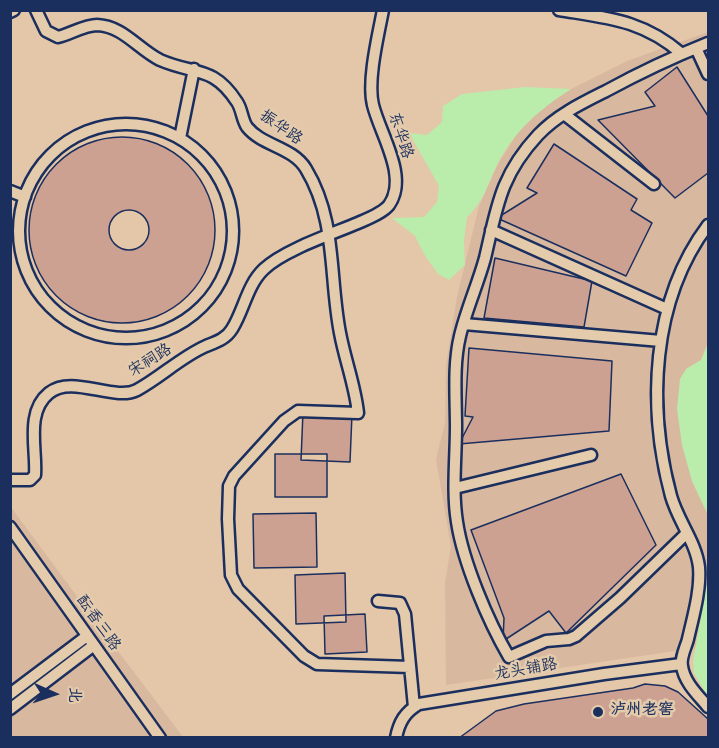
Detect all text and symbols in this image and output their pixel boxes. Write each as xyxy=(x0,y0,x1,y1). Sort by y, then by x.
street label: 振华路 xyxy=(255,107,305,151)
street label: 东华路 xyxy=(382,110,416,162)
street label: 宋祠路 xyxy=(126,341,176,383)
street label: 酝香三路 xyxy=(71,592,123,656)
street label: 龙头铺路 xyxy=(493,656,559,686)
north arrow xyxy=(24,664,84,724)
text: 北 xyxy=(63,686,82,703)
place label: 泸州老窖 xyxy=(610,702,674,722)
marker: 泸州老窖 xyxy=(591,705,605,719)

